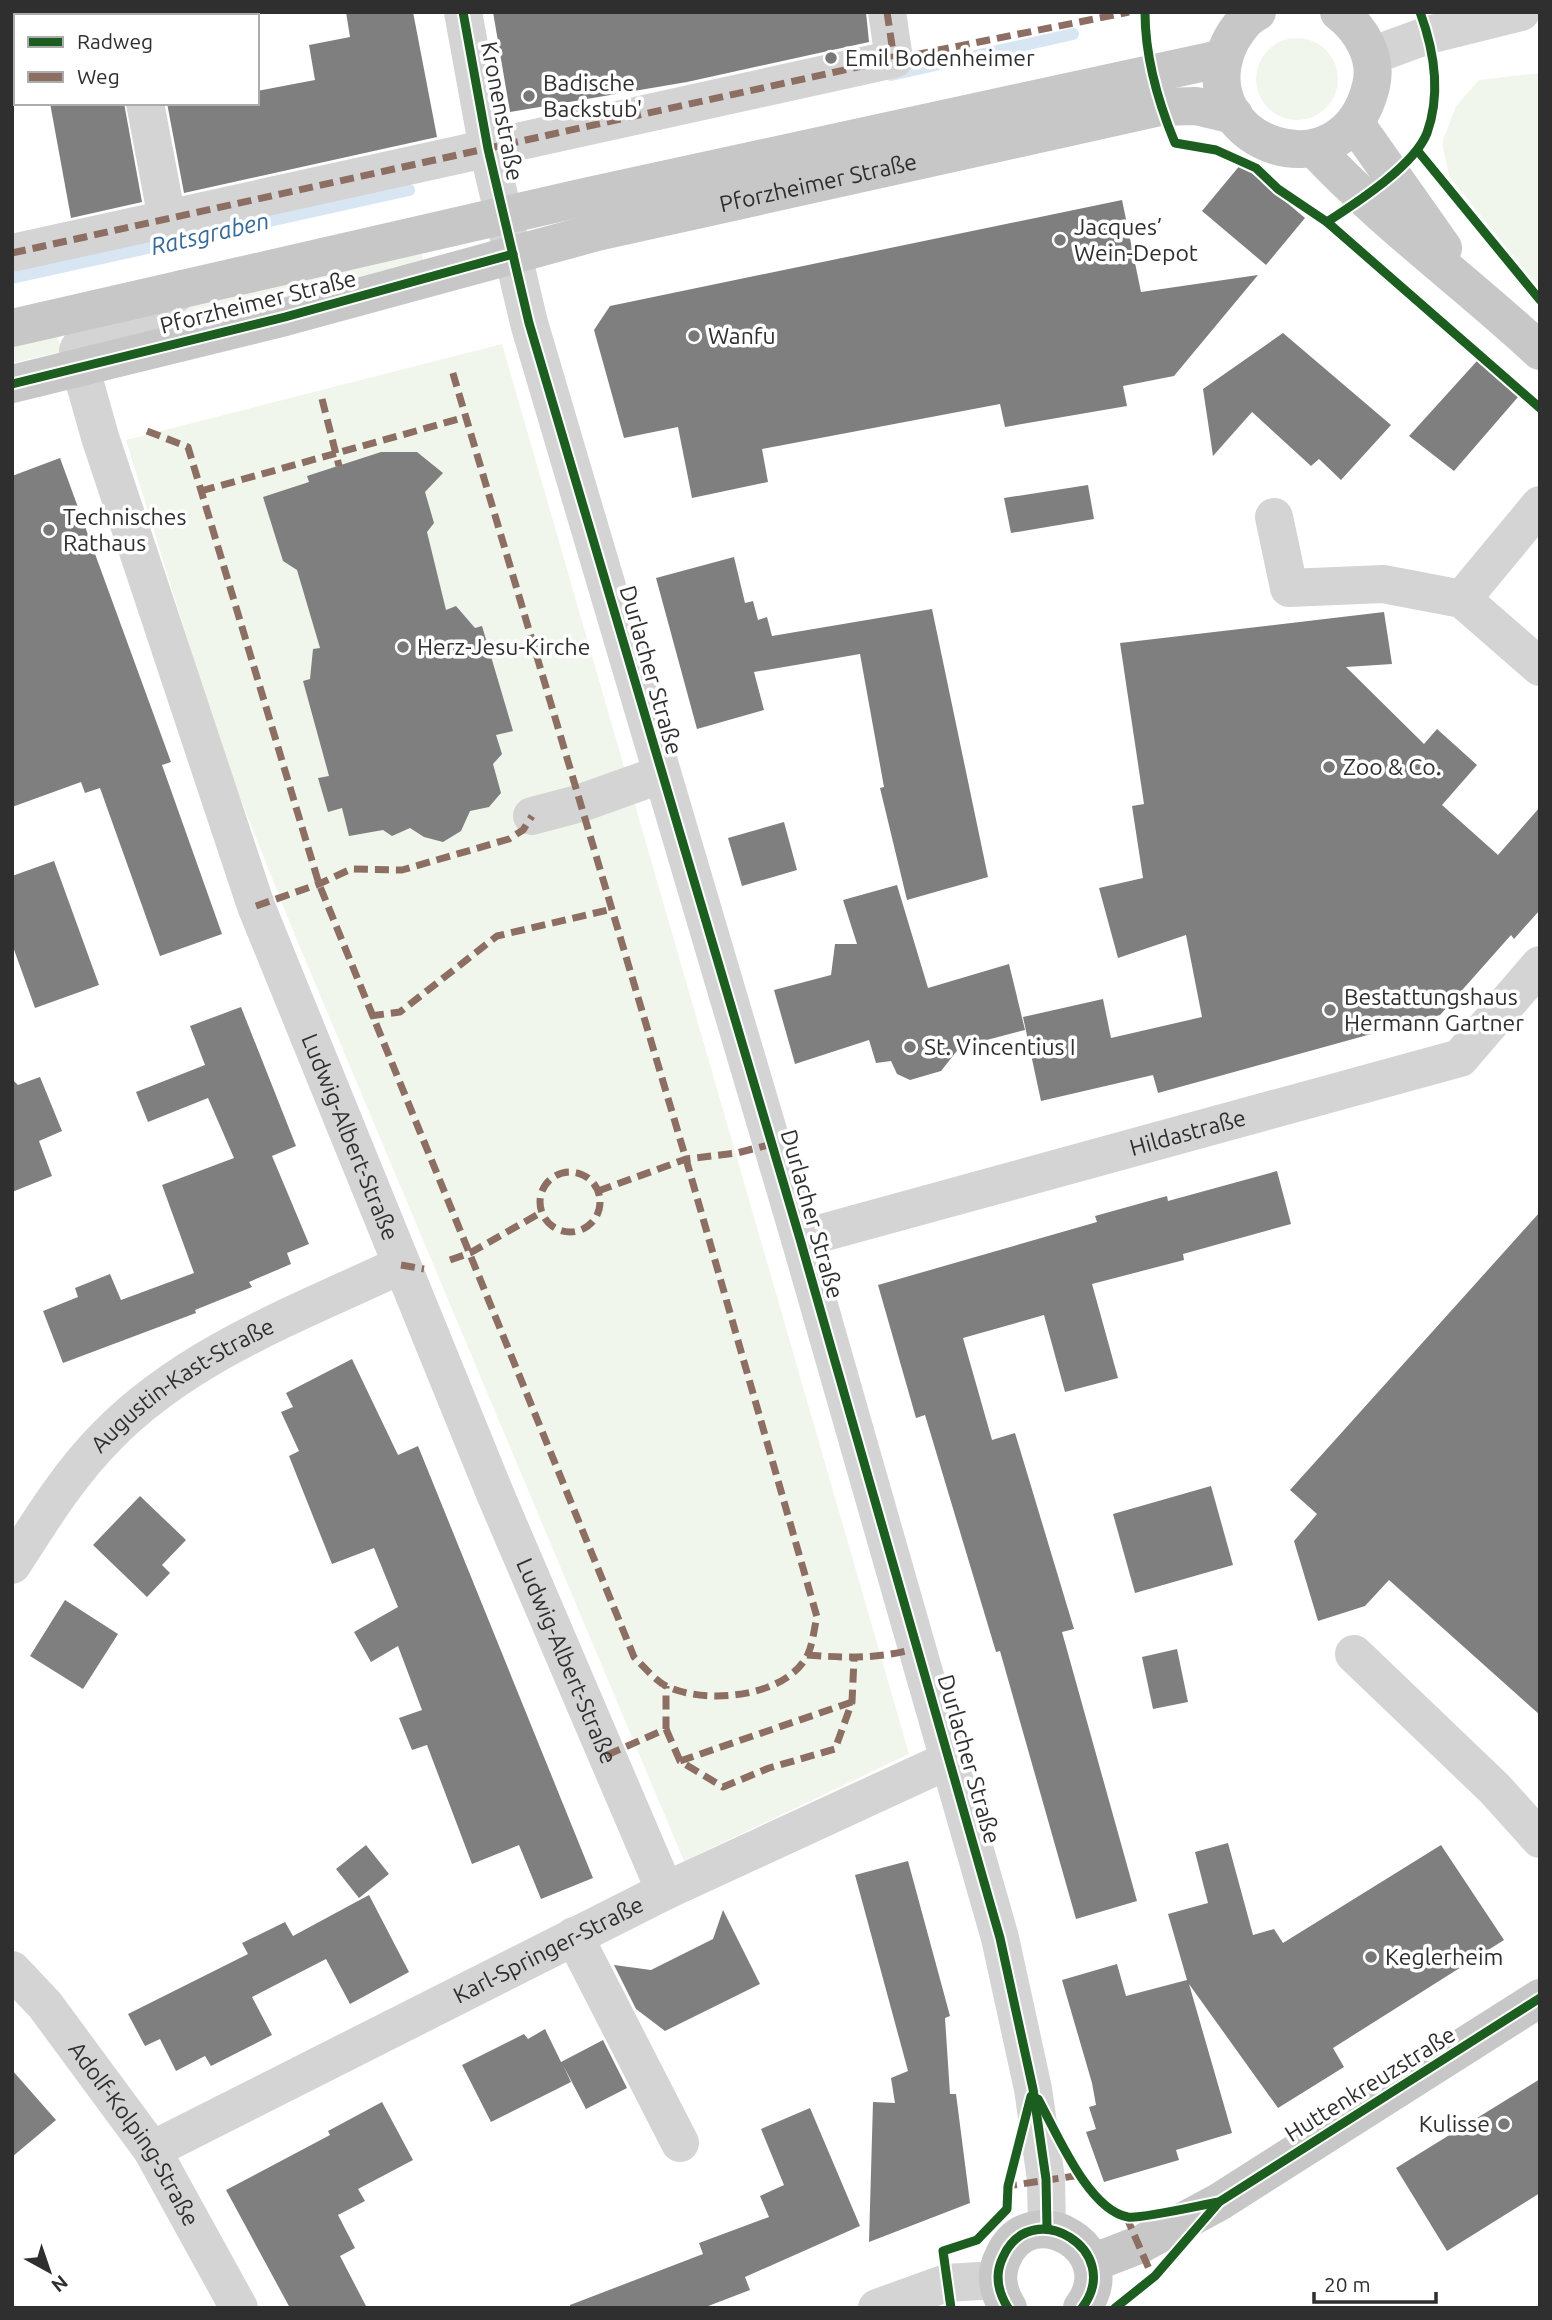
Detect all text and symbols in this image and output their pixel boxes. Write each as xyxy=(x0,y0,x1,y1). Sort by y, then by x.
legend xyxy=(14,14,259,105)
text: Radweg xyxy=(77,29,153,53)
street label: Kronenstraße xyxy=(477,39,528,183)
place label: Emil Bodenheimer xyxy=(845,45,1035,70)
marker: Emil Bodenheimer xyxy=(823,50,839,66)
text: Weg xyxy=(77,64,120,88)
place label: Badische Backstub' xyxy=(543,70,642,121)
marker: Badische Backstub' xyxy=(521,88,537,104)
street label: Pforzheimer Straße xyxy=(717,148,919,216)
water label: Ratsgraben xyxy=(148,207,272,260)
place label: Jacques’ Wein-Depot xyxy=(1074,214,1198,265)
marker: Jacques’ Wein-Depot xyxy=(1052,232,1068,248)
street label: Pforzheimer Straße xyxy=(157,265,359,338)
place label: Wanfu xyxy=(708,323,776,348)
marker: Wanfu xyxy=(686,328,702,344)
place label: Technisches Rathaus xyxy=(63,504,186,555)
marker: Technisches Rathaus xyxy=(41,522,57,538)
street label: Durlacher Straße xyxy=(615,582,688,757)
place label: Herz-Jesu-Kirche xyxy=(417,634,590,659)
marker: Herz-Jesu-Kirche xyxy=(395,639,411,655)
place label: Zoo & Co. xyxy=(1343,754,1441,779)
marker: Zoo & Co. xyxy=(1321,759,1337,775)
place label: Bestattungshaus Hermann Gartner xyxy=(1344,984,1524,1035)
marker: Bestattungshaus Hermann Gartner xyxy=(1322,1002,1338,1018)
street label: Ludwig-Albert-Straße xyxy=(297,1030,404,1244)
place label: St. Vincentius I xyxy=(924,1034,1076,1059)
marker: St. Vincentius I xyxy=(902,1039,918,1055)
street label: Hildastraße xyxy=(1127,1104,1248,1160)
street label: Durlacher Straße xyxy=(776,1126,849,1301)
street label: Augustin-Kast-Straße xyxy=(85,1313,278,1457)
street label: Ludwig-Albert-Straße xyxy=(512,1554,622,1767)
street label: Durlacher Straße xyxy=(933,1671,1006,1846)
street label: Karl-Springer-Straße xyxy=(449,1891,647,2008)
place label: Keglerheim xyxy=(1385,1944,1503,1969)
marker: Keglerheim xyxy=(1363,1949,1379,1965)
street label: Huttenkreuzstraße xyxy=(1280,2021,1459,2146)
street label: Adolf-Kolping-Straße xyxy=(64,2036,204,2230)
place label: Kulisse xyxy=(1419,2111,1490,2136)
marker: Kulisse xyxy=(1496,2116,1512,2132)
north arrow xyxy=(14,2236,84,2306)
scale bar xyxy=(1314,2260,1436,2304)
text: N xyxy=(47,2271,72,2297)
text: 20 m xyxy=(1324,2272,1371,2296)

